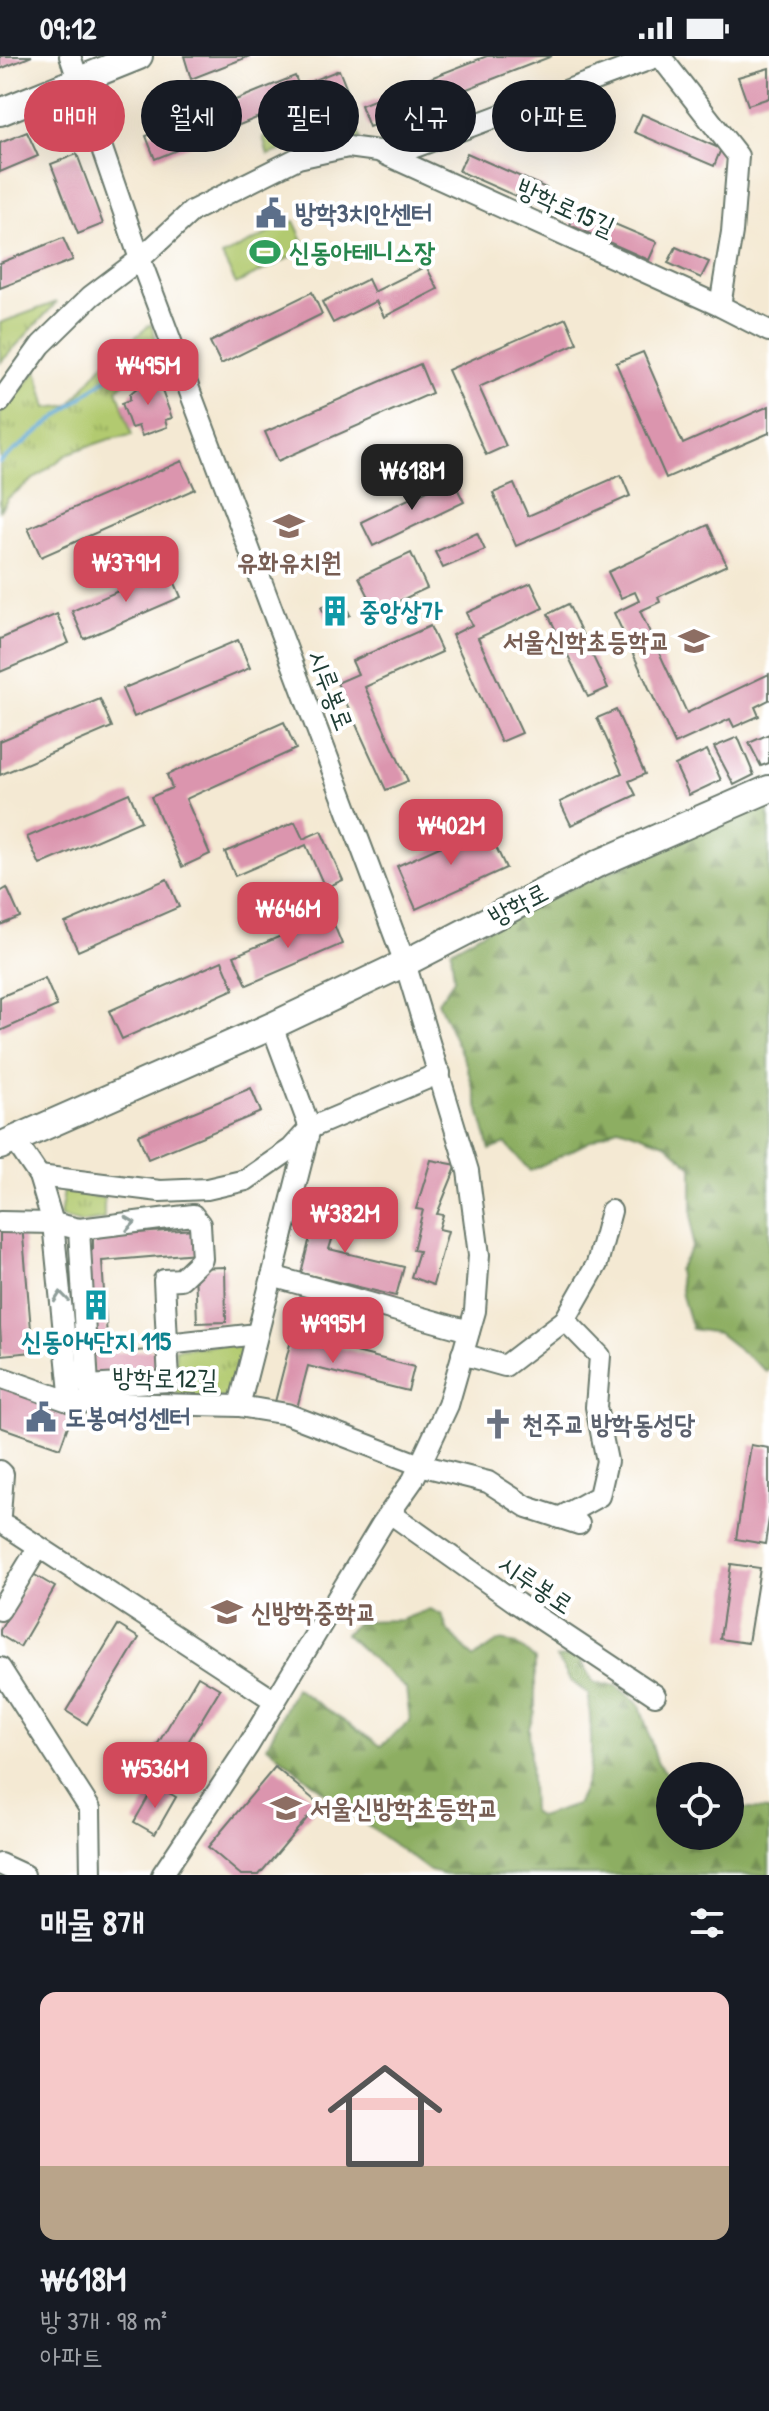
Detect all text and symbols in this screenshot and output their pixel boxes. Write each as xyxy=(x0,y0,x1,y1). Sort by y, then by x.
text: 09:12 xyxy=(40,8,96,48)
chip: 매매 xyxy=(24,80,125,152)
chip: 월세 xyxy=(141,80,242,152)
chip: 필터 xyxy=(258,80,359,152)
chip: 신규 xyxy=(375,80,476,152)
chip: 아파트 xyxy=(492,80,616,152)
street label: 방학로15길 xyxy=(512,169,621,244)
place label: 방학3치안센터 xyxy=(295,195,432,230)
public building icon: 방학3치안센터 xyxy=(254,196,288,230)
place label: 신동아테니스장 xyxy=(289,234,436,269)
sports icon: 신동아테니스장 xyxy=(248,235,282,269)
pin: ₩495M xyxy=(92,339,204,407)
text: ₩495M xyxy=(115,347,181,382)
pin: ₩618M xyxy=(356,444,468,512)
text: ₩618M xyxy=(379,452,445,487)
school or university icon: 유화유치원 xyxy=(272,509,306,543)
pin: ₩379M xyxy=(70,536,182,604)
text: ₩379M xyxy=(92,544,160,579)
place label: 유화유치원 xyxy=(237,544,341,579)
place label: 중앙상가 xyxy=(359,593,443,628)
building icon: 중앙상가 xyxy=(318,594,352,628)
place label: 서울신학초등학교 xyxy=(503,623,670,658)
school or university icon: 서울신학초등학교 xyxy=(677,624,711,658)
street label: 시루봉로 xyxy=(300,644,363,735)
pin: ₩402M xyxy=(395,799,507,867)
text: ₩402M xyxy=(417,807,485,842)
street label: 방학로 xyxy=(482,874,554,933)
pin: ₩646M xyxy=(232,882,344,950)
text: ₩646M xyxy=(255,890,321,925)
pin: ₩382M xyxy=(289,1187,401,1255)
text: ₩382M xyxy=(310,1195,380,1230)
one-way arrow xyxy=(124,1214,137,1231)
building icon: 신동아4단지 115 xyxy=(79,1288,113,1322)
one-way arrow xyxy=(52,1290,69,1303)
pin: ₩995M xyxy=(277,1297,389,1365)
text: ₩995M xyxy=(301,1305,365,1340)
place label: 신동아4단지 115 xyxy=(21,1323,171,1358)
street label: 방학로12길 xyxy=(112,1359,218,1396)
place label: 도봉여성센터 xyxy=(65,1399,191,1434)
public building icon: 도봉여성센터 xyxy=(24,1400,58,1434)
place label: 천주교 방학동성당 xyxy=(522,1406,695,1441)
church icon: 천주교 방학동성당 xyxy=(481,1407,515,1441)
street label: 시루봉로 xyxy=(492,1546,581,1621)
place label: 신방학중학교 xyxy=(251,1594,377,1629)
school or university icon: 신방학중학교 xyxy=(210,1595,244,1629)
pin: ₩536M xyxy=(99,1742,211,1810)
text: ₩536M xyxy=(121,1750,189,1785)
map controls xyxy=(656,1762,744,1850)
button: locate xyxy=(656,1762,744,1850)
place label: 서울신방학초등학교 xyxy=(310,1790,498,1825)
school or university icon: 서울신방학초등학교 xyxy=(269,1791,303,1825)
text: 매물 8개 xyxy=(40,1900,145,1946)
icon: filters xyxy=(685,1901,729,1945)
icon: home xyxy=(313,2044,457,2188)
text: ₩618M xyxy=(40,2256,126,2302)
text: 방 3개 · 98 m² xyxy=(40,2303,167,2338)
text: 아파트 xyxy=(40,2339,103,2374)

